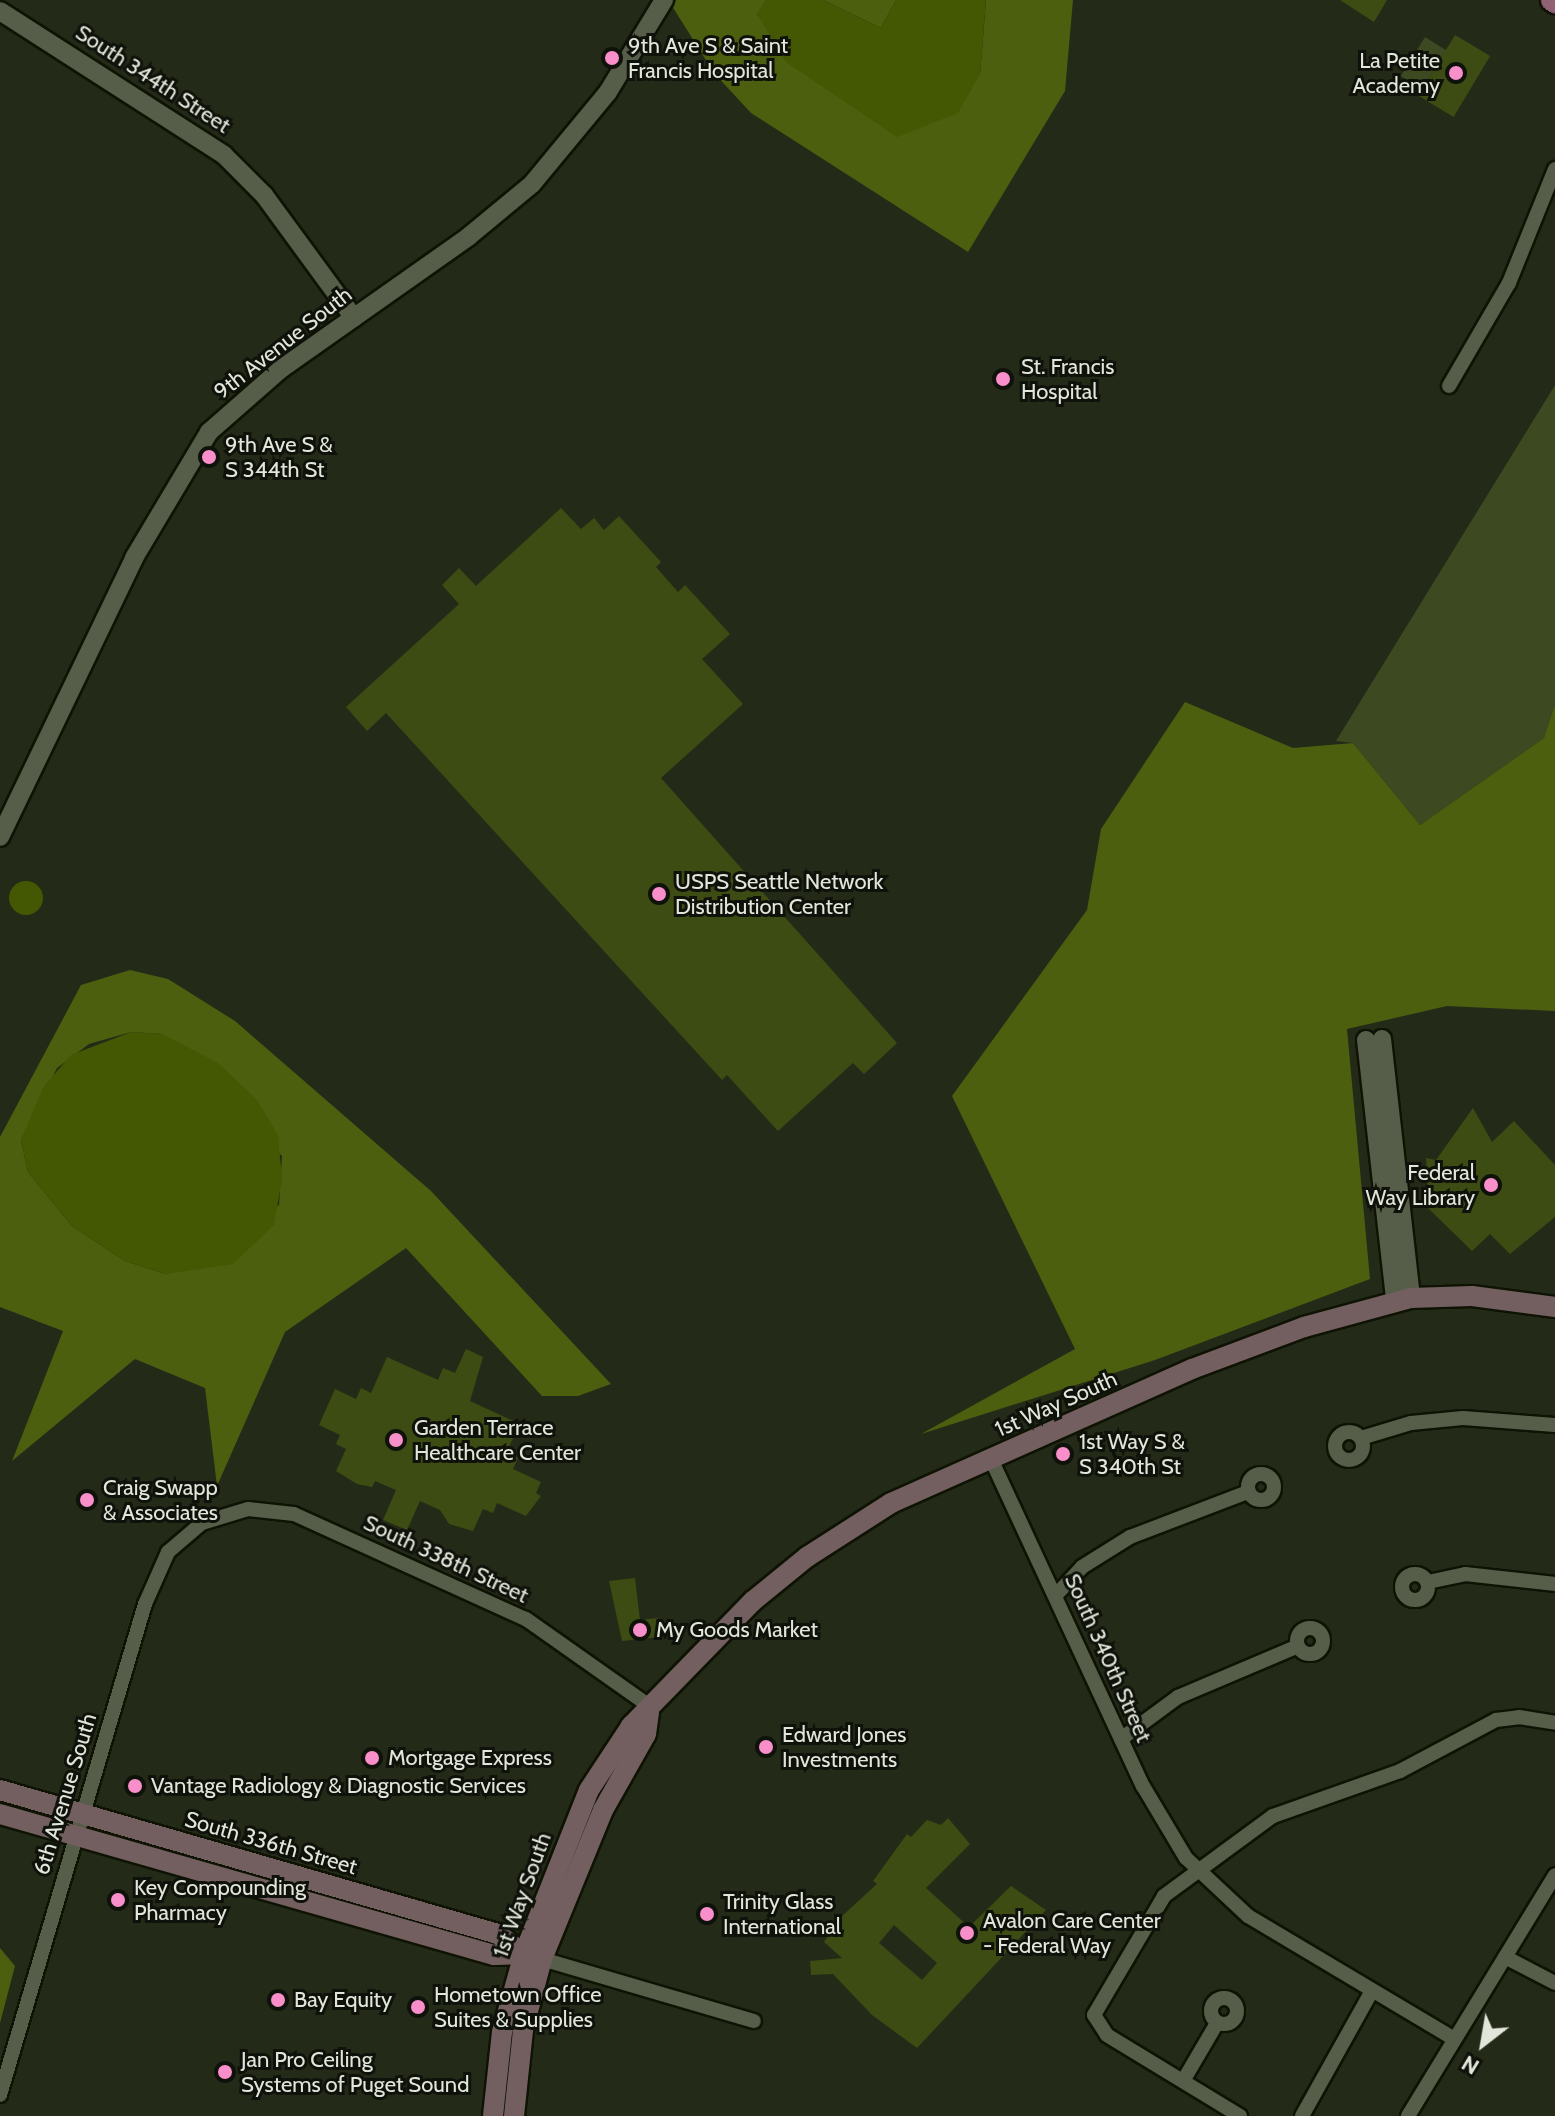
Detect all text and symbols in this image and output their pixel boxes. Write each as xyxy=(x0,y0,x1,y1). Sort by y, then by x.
street label: South 344th Street xyxy=(71,19,235,139)
place label: 9th Ave S & Saint Francis Hospital xyxy=(628,32,788,84)
place label: La Petite Academy xyxy=(1353,47,1440,98)
marker: 9th Ave S & Saint Francis Hospital xyxy=(603,49,621,67)
marker: La Petite Academy xyxy=(1447,64,1465,82)
street label: 9th Avenue South xyxy=(209,281,357,405)
place label: St. Francis Hospital xyxy=(1021,353,1114,404)
marker: St. Francis Hospital xyxy=(992,368,1014,390)
place label: 9th Ave S & S 344th St xyxy=(225,431,333,482)
marker: 9th Ave S & S 344th St xyxy=(200,448,218,466)
place label: USPS Seattle Network Distribution Center xyxy=(675,868,883,920)
marker: USPS Seattle Network Distribution Center xyxy=(650,885,668,903)
place label: Federal Way Library xyxy=(1366,1159,1475,1210)
marker: Federal Way Library xyxy=(1482,1176,1500,1194)
street label: 1st Way South xyxy=(991,1365,1121,1443)
place label: Garden Terrace Healthcare Center xyxy=(414,1414,581,1466)
place label: 1st Way S & S 340th St xyxy=(1079,1428,1185,1480)
marker: Garden Terrace Healthcare Center xyxy=(385,1429,407,1451)
marker: 1st Way S & S 340th St xyxy=(1054,1445,1072,1463)
place label: Craig Swapp & Associates xyxy=(103,1474,218,1526)
marker: Craig Swapp & Associates xyxy=(78,1491,96,1509)
street label: South 338th Street xyxy=(359,1509,533,1609)
street label: South 340th Street xyxy=(1059,1570,1157,1746)
place label: My Goods Market xyxy=(656,1617,818,1643)
marker: My Goods Market xyxy=(631,1621,649,1639)
street label: 6th Avenue South xyxy=(28,1710,102,1878)
place label: Edward Jones Investments xyxy=(782,1721,906,1772)
marker: Edward Jones Investments xyxy=(757,1738,775,1756)
place label: Mortgage Express xyxy=(388,1745,552,1771)
marker: Mortgage Express xyxy=(363,1749,381,1767)
place label: Vantage Radiology & Diagnostic Services xyxy=(151,1773,526,1799)
marker: Vantage Radiology & Diagnostic Services xyxy=(126,1777,144,1795)
street label: South 336th Street xyxy=(182,1806,360,1880)
street label: 1st Way South xyxy=(487,1829,557,1961)
place label: Key Compounding Pharmacy xyxy=(134,1874,306,1926)
place label: Trinity Glass International xyxy=(723,1888,841,1940)
marker: Key Compounding Pharmacy xyxy=(109,1891,127,1909)
marker: Trinity Glass International xyxy=(698,1905,716,1923)
place label: Avalon Care Center - Federal Way xyxy=(983,1907,1161,1958)
marker: Avalon Care Center - Federal Way xyxy=(958,1924,976,1942)
place label: Hometown Office Suites & Supplies xyxy=(434,1981,602,2032)
place label: Bay Equity xyxy=(294,1987,392,2013)
marker: Bay Equity xyxy=(269,1991,287,2009)
marker: Hometown Office Suites & Supplies xyxy=(409,1998,427,2016)
north arrow xyxy=(1443,2004,1523,2084)
place label: Jan Pro Ceiling Systems of Puget Sound xyxy=(241,2046,469,2098)
text: N xyxy=(1457,2049,1484,2081)
marker: Jan Pro Ceiling Systems of Puget Sound xyxy=(216,2063,234,2081)

